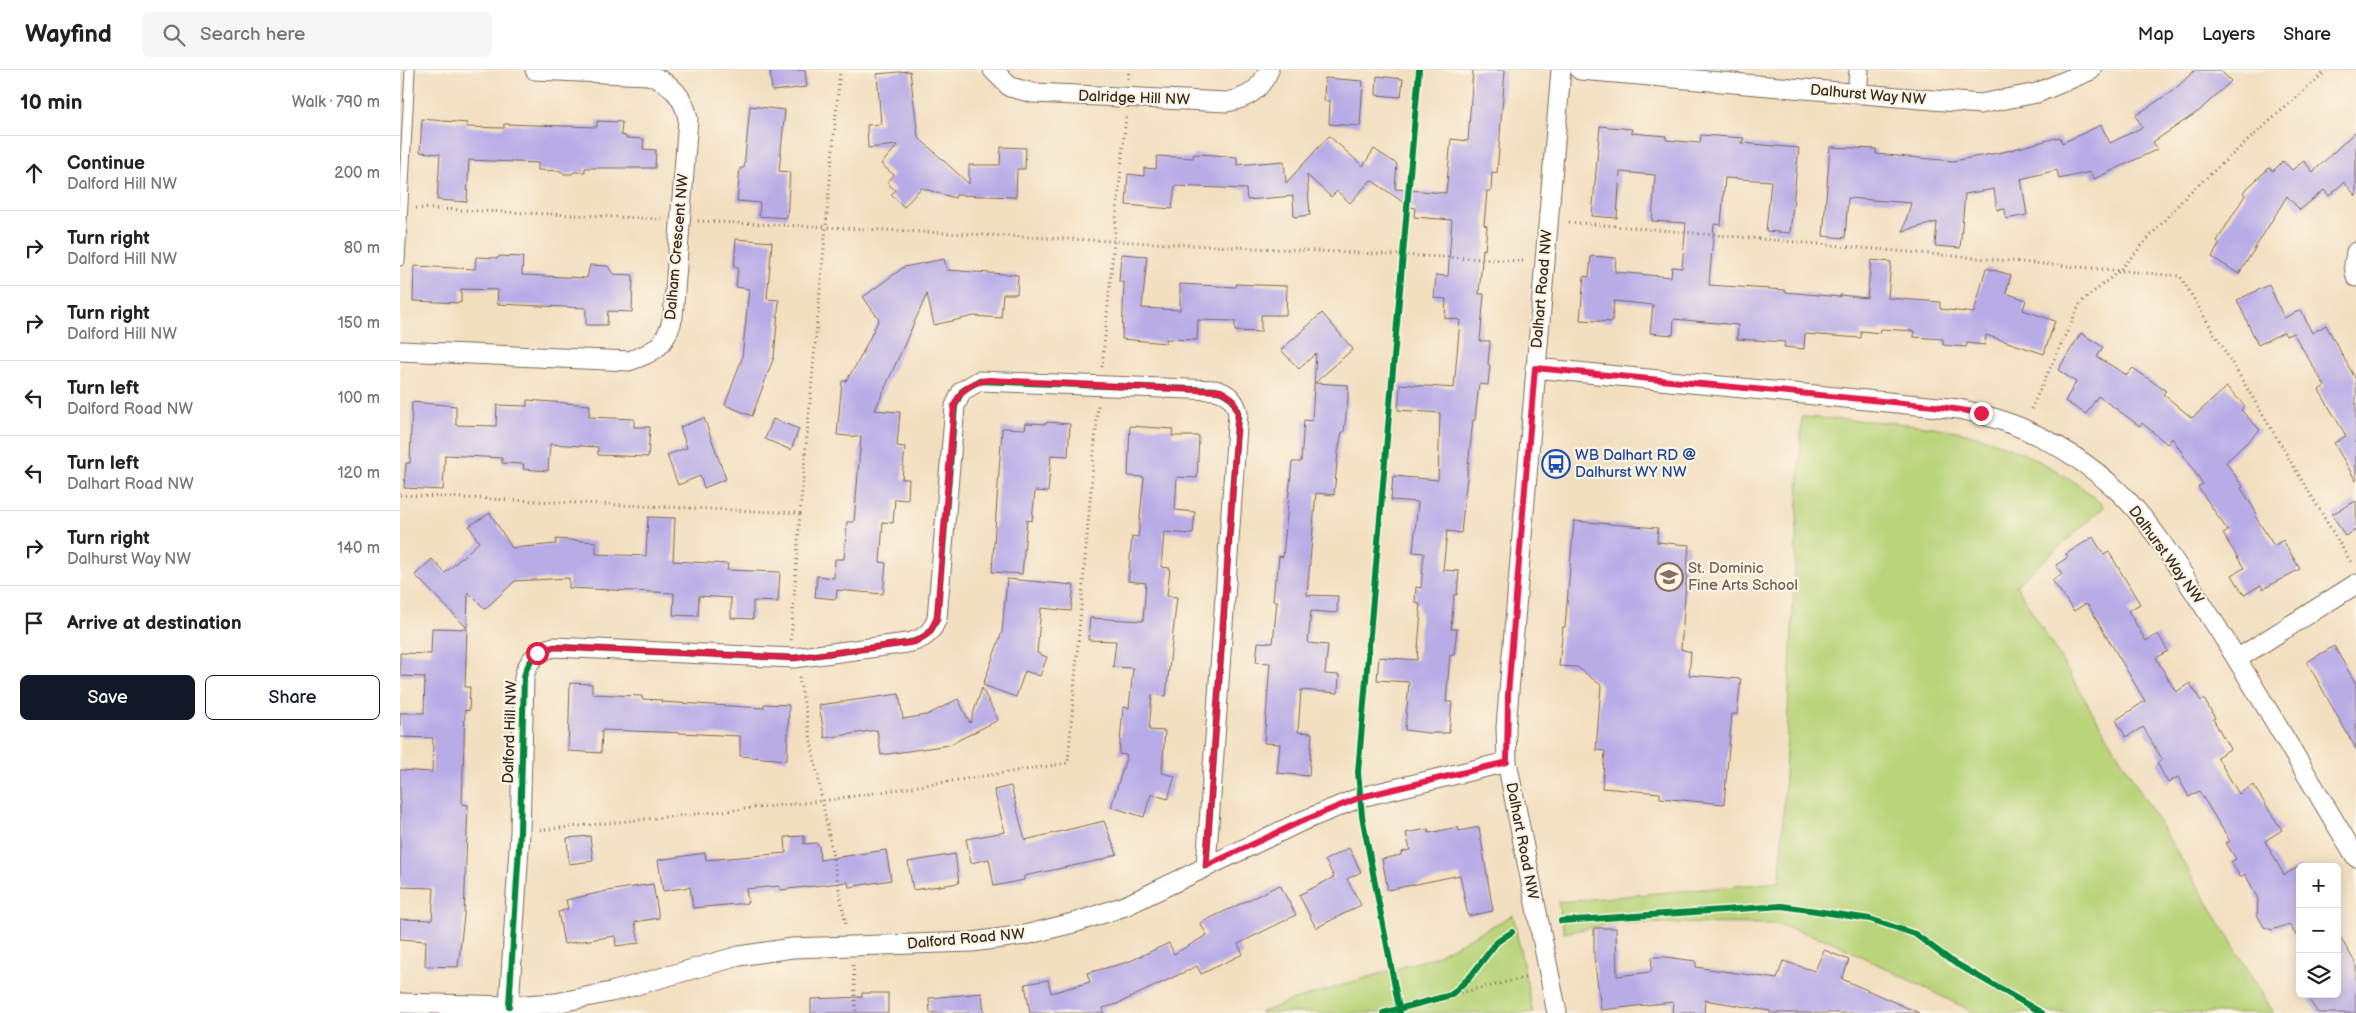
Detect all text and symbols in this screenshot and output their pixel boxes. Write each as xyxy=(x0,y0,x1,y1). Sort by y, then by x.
search box xyxy=(142,12,492,57)
text: Wayfind xyxy=(25,20,112,49)
icon: search xyxy=(160,21,188,49)
text: Search here xyxy=(200,23,305,46)
text: Map xyxy=(2138,24,2174,45)
text: Layers xyxy=(2202,24,2255,45)
text: Share xyxy=(2283,24,2331,45)
street label: Dalhurst Way NW xyxy=(1809,80,1927,110)
street label: Dalridge Hill NW xyxy=(1078,87,1191,109)
text: 10 min xyxy=(20,90,82,115)
text: Walk · 790 m xyxy=(292,93,380,112)
text: Continue xyxy=(67,152,145,175)
icon: ahead xyxy=(20,159,48,187)
text: 200 m xyxy=(334,164,380,183)
street label: Dalham Crescent NW xyxy=(661,173,693,321)
text: Dalford Hill NW xyxy=(67,175,177,194)
text: Turn right xyxy=(67,227,150,250)
street label: Dalhart Road NW xyxy=(1527,229,1557,349)
icon: right xyxy=(20,234,48,262)
text: 80 m xyxy=(344,239,380,258)
text: Dalford Hill NW xyxy=(67,250,177,269)
text: Turn right xyxy=(67,302,150,325)
icon: right xyxy=(20,309,48,337)
text: 150 m xyxy=(338,314,380,333)
text: Dalford Hill NW xyxy=(67,325,177,344)
text: Turn left xyxy=(67,377,139,400)
icon: left xyxy=(20,384,48,412)
text: 100 m xyxy=(337,389,380,408)
text: Dalford Road NW xyxy=(67,400,193,419)
route end xyxy=(1970,402,1993,425)
place label: WB Dalhart RD @ Dalhurst WY NW xyxy=(1575,446,1696,482)
bus stop icon: WB Dalhart RD @ Dalhurst WY NW xyxy=(1541,449,1571,479)
text: Turn left xyxy=(67,452,139,475)
icon: left xyxy=(20,459,48,487)
text: 120 m xyxy=(337,464,380,483)
text: Dalhart Road NW xyxy=(67,475,194,494)
street label: Dalhurst Way NW xyxy=(2124,502,2208,608)
text: Turn right xyxy=(67,527,150,550)
icon: right xyxy=(20,534,48,562)
text: 140 m xyxy=(337,539,380,558)
text: Dalhurst Way NW xyxy=(67,550,191,569)
place label: St. Dominic Fine Arts School xyxy=(1688,559,1798,595)
school or university icon: St. Dominic Fine Arts School xyxy=(1654,562,1684,592)
icon: arrive xyxy=(20,609,48,637)
text: Arrive at destination xyxy=(67,612,242,635)
route start xyxy=(526,642,549,665)
button: Save xyxy=(20,675,195,720)
button: Share xyxy=(205,675,380,720)
street label: Dalford Hill NW xyxy=(499,680,521,784)
street label: Dalhart Road NW xyxy=(1501,781,1543,902)
map controls xyxy=(2296,863,2341,998)
button: + xyxy=(2296,863,2341,908)
button: − xyxy=(2296,908,2341,953)
street label: Dalford Road NW xyxy=(906,924,1026,954)
button: layers xyxy=(2296,953,2341,998)

